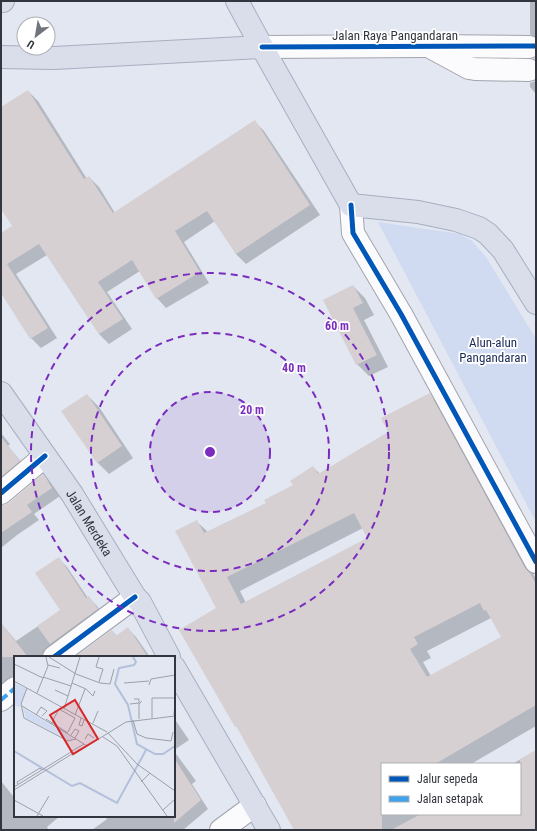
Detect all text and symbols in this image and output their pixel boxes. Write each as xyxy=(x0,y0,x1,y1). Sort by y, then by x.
north arrow xyxy=(16,16,56,56)
street label: Jalan Raya Pangandaran xyxy=(332,28,458,43)
text: U xyxy=(25,37,37,51)
text: 60 m xyxy=(325,319,349,333)
park label: Alun-alun Pangandaran xyxy=(459,335,527,365)
text: 40 m xyxy=(282,361,306,375)
text: 20 m xyxy=(240,403,264,417)
centre of rings xyxy=(203,445,217,459)
street label: Jalan Merdeka xyxy=(63,486,116,559)
inset map xyxy=(14,656,175,817)
legend xyxy=(381,763,521,815)
text: Jalur sepeda xyxy=(417,772,478,786)
text: Jalan setapak xyxy=(417,792,484,806)

